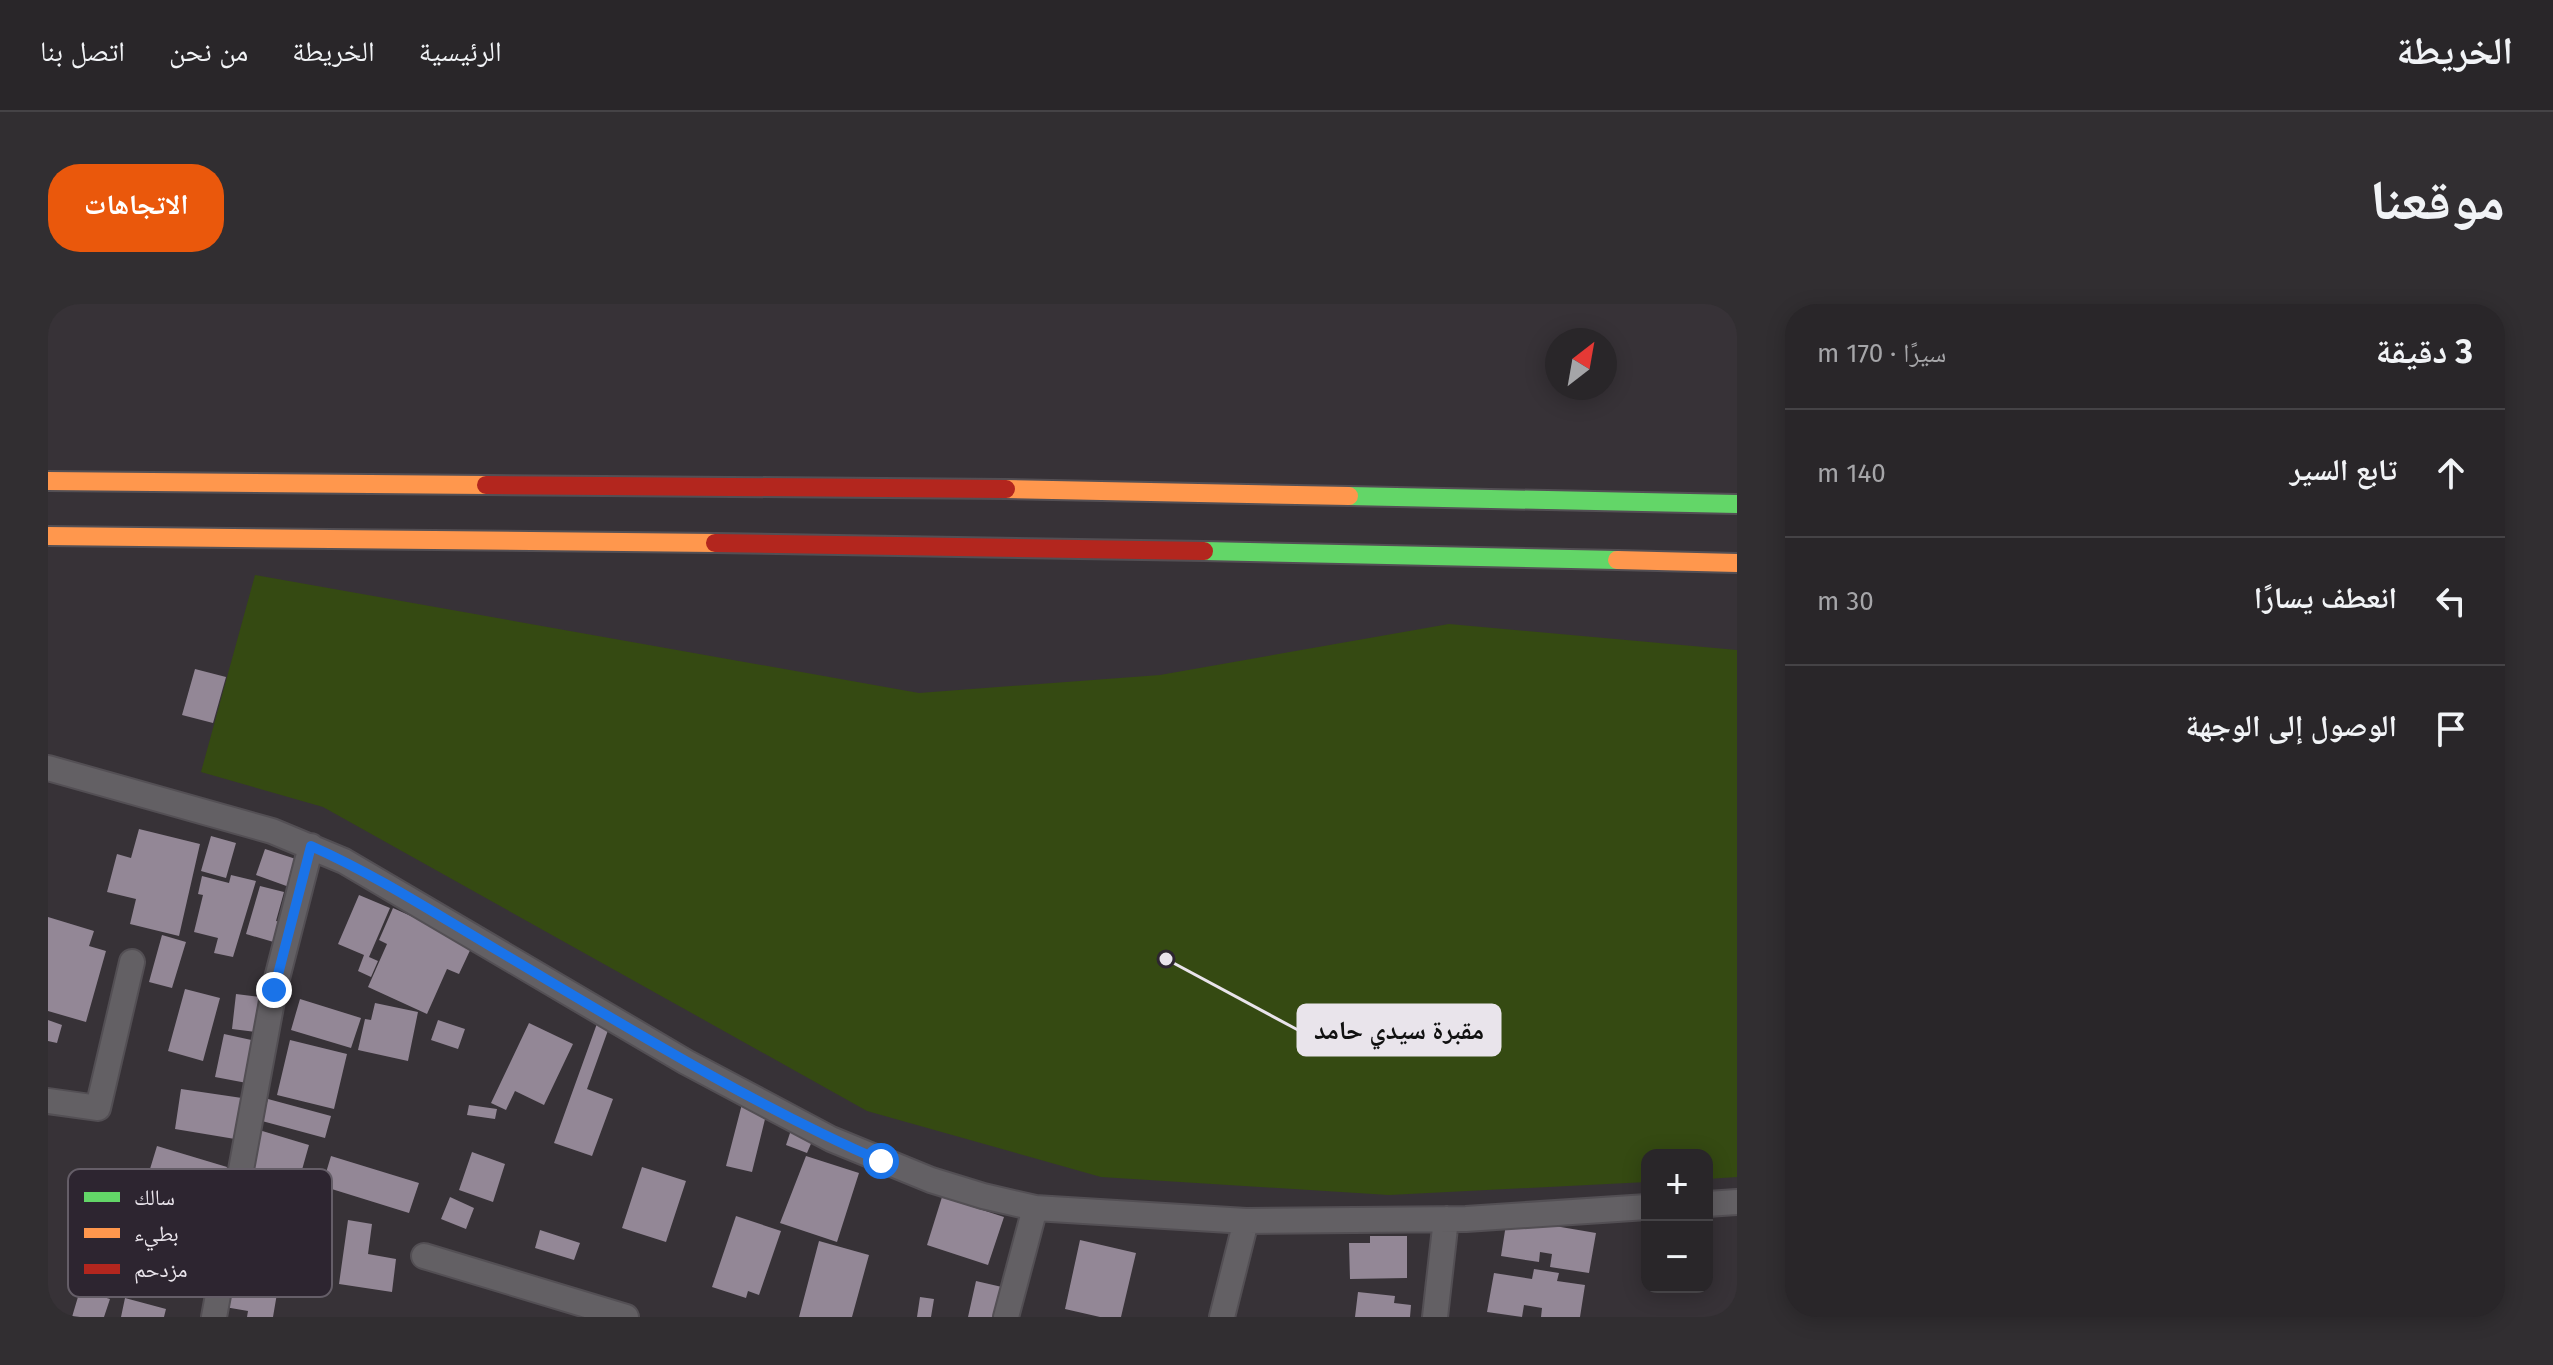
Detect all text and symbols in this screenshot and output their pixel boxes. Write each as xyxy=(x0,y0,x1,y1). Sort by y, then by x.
text: الخريطة xyxy=(2396,28,2513,74)
text: اتصل بنا xyxy=(40,35,125,68)
text: من نحن xyxy=(169,35,248,68)
text: الخريطة xyxy=(292,35,375,68)
text: الرئيسية xyxy=(419,35,502,68)
button: الاتجاهات xyxy=(48,164,224,252)
text: موقعنا xyxy=(2370,168,2505,235)
north arrow xyxy=(1545,328,1617,400)
text: 3 دقيقة xyxy=(2376,331,2473,372)
text: سيرًا · 170 m xyxy=(1817,338,1946,369)
icon: ahead xyxy=(2429,451,2473,495)
text: تابع السير xyxy=(2290,452,2397,488)
text: 140 m xyxy=(1817,458,1886,489)
icon: left xyxy=(2429,579,2473,623)
text: انعطف يسارًا xyxy=(2254,580,2397,616)
text: 30 m xyxy=(1817,586,1874,617)
icon: arrive xyxy=(2429,707,2473,751)
text: الوصول إلى الوجهة xyxy=(2186,708,2397,744)
route end xyxy=(256,972,292,1008)
callout: مقبرة سيدي حامد xyxy=(1298,1005,1500,1055)
text: مقبرة سيدي حامد xyxy=(1314,1015,1484,1050)
route start xyxy=(863,1143,899,1179)
map controls xyxy=(1641,1149,1713,1293)
button: + xyxy=(1641,1149,1713,1221)
legend xyxy=(68,1169,332,1297)
text: سالك xyxy=(134,1184,175,1211)
text: بطيء xyxy=(134,1220,179,1251)
button: − xyxy=(1641,1221,1713,1293)
text: مزدحم xyxy=(134,1256,188,1284)

